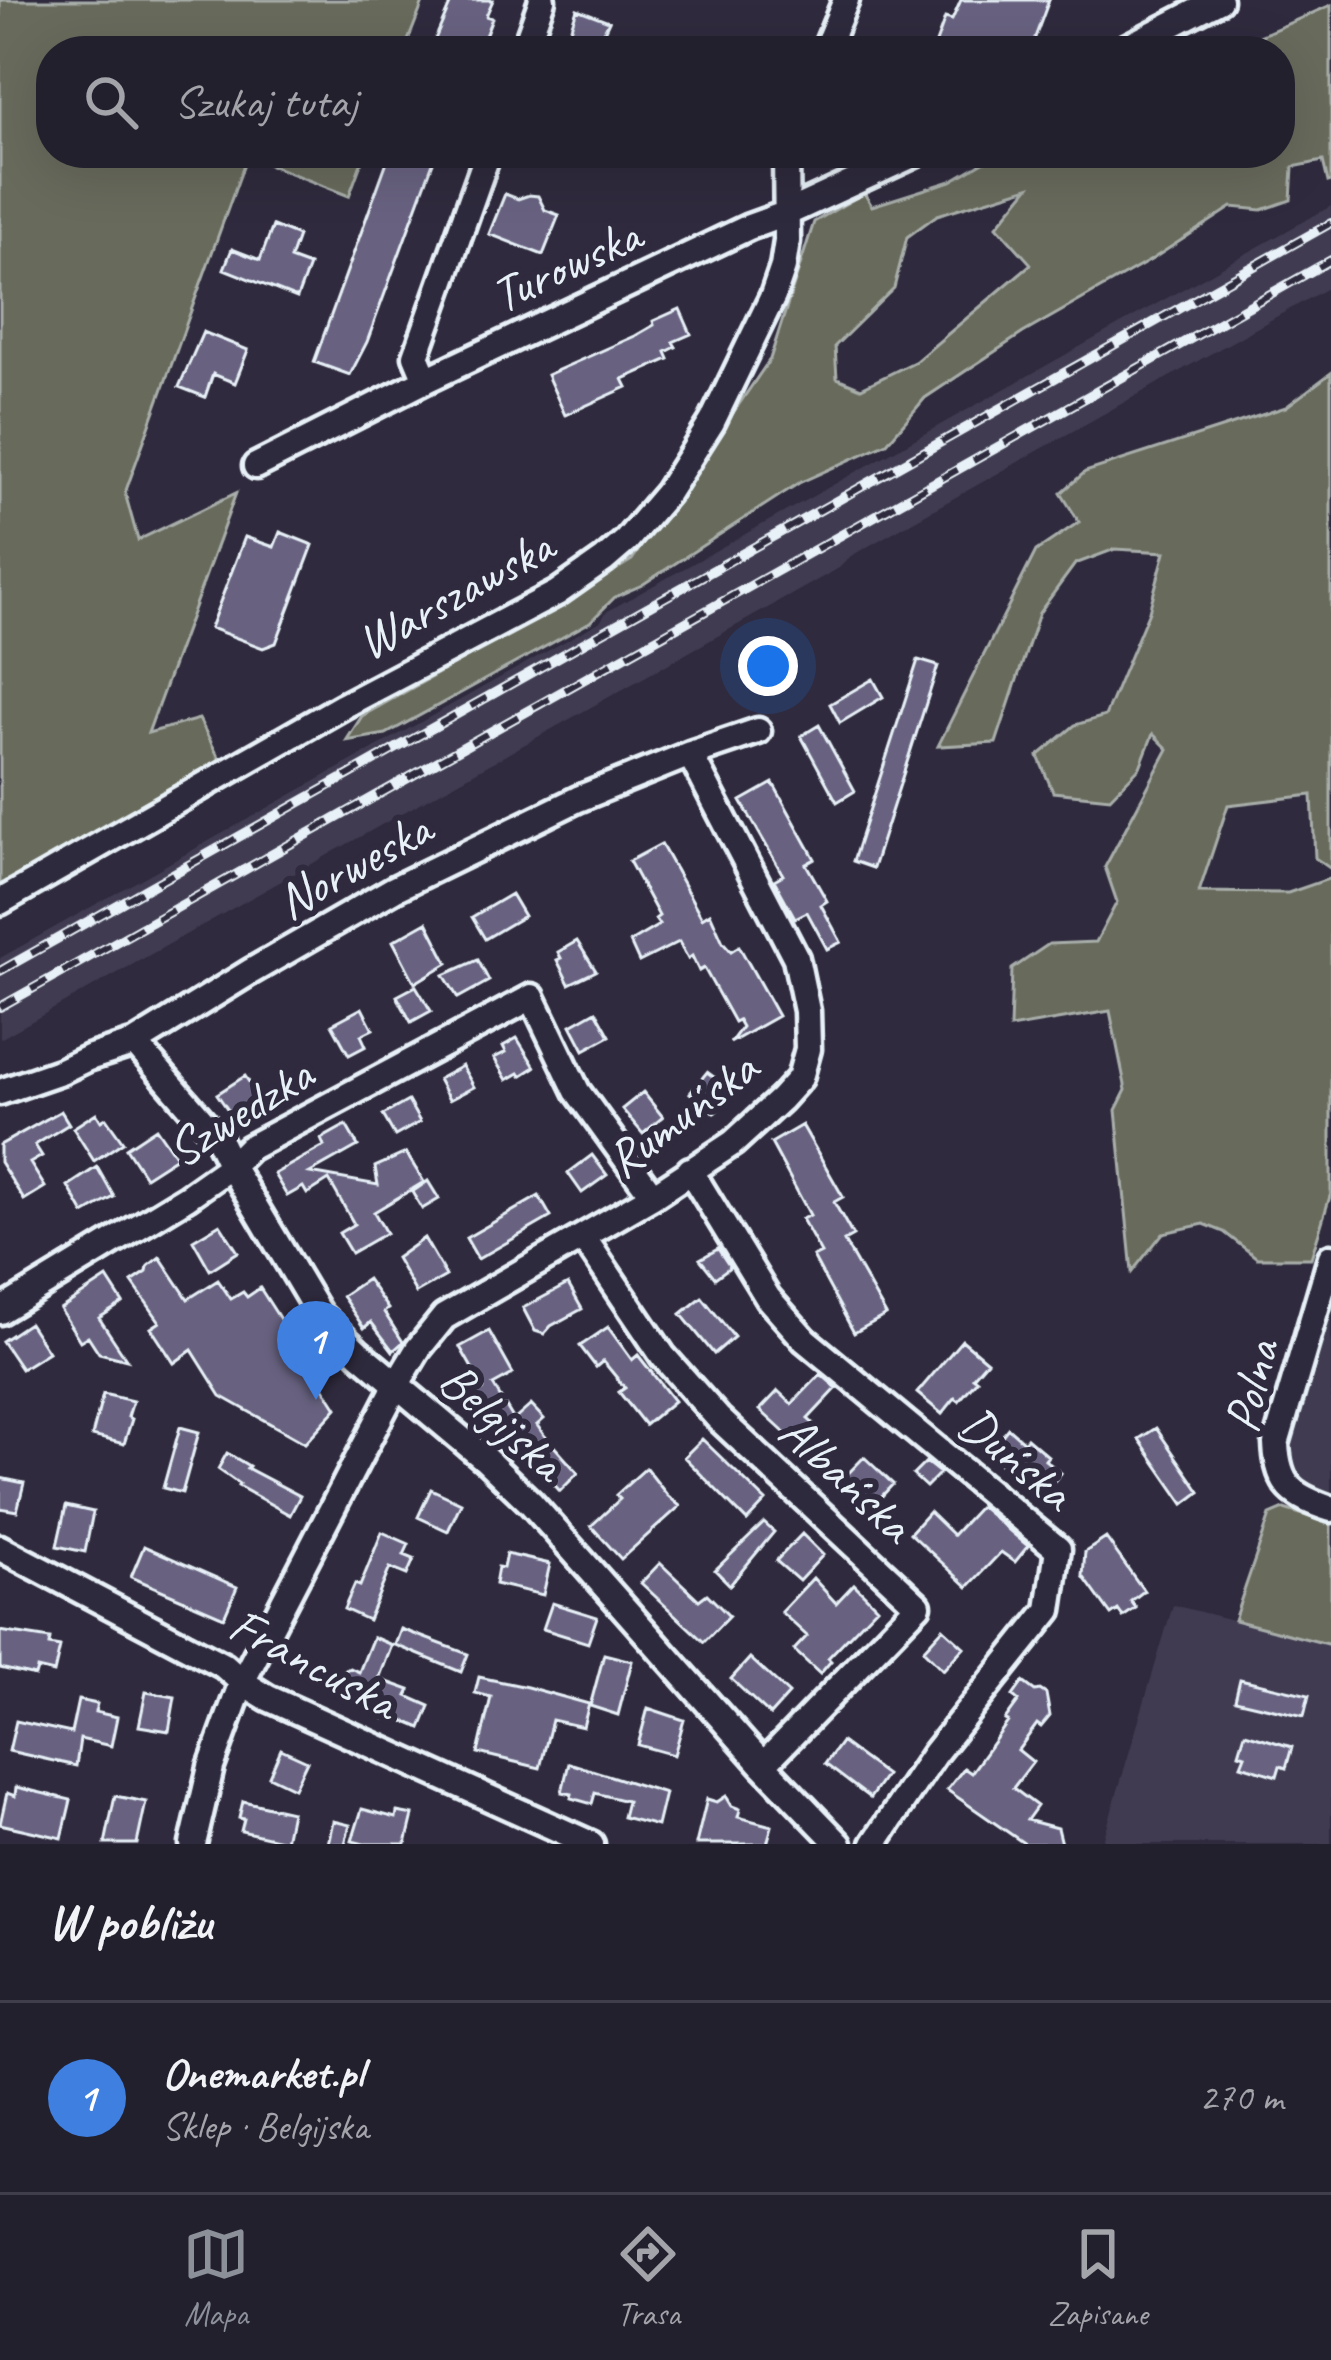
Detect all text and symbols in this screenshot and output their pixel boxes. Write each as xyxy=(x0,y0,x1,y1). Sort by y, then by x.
search box xyxy=(36,36,1295,168)
icon: search xyxy=(78,69,144,135)
text: Szukaj tutaj xyxy=(174,74,357,131)
street label: Turowska xyxy=(481,201,654,327)
street label: Warszawska xyxy=(345,512,567,674)
your location xyxy=(738,636,798,696)
street label: Norweska xyxy=(265,794,446,933)
street label: Rumuńska xyxy=(593,1034,773,1192)
street label: Szwedzka xyxy=(155,1040,327,1181)
pin: 1 xyxy=(277,1301,355,1400)
street label: Polna xyxy=(1209,1330,1294,1439)
street label: Belgijska xyxy=(426,1348,581,1497)
street label: Duńska xyxy=(946,1392,1089,1526)
street label: Albańska xyxy=(766,1400,929,1558)
street label: Francuska xyxy=(219,1592,412,1735)
text: W pobliżu xyxy=(48,1890,211,1954)
text: Onemarket.pl xyxy=(162,2045,363,2102)
text: 1 xyxy=(78,2073,96,2122)
text: 270 m xyxy=(1199,2073,1283,2122)
text: Sklep · Belgijska xyxy=(162,2102,368,2151)
tab: Mapa xyxy=(183,2221,249,2335)
tab: Trasa xyxy=(615,2221,681,2335)
tab: Zapisane xyxy=(1048,2221,1148,2335)

